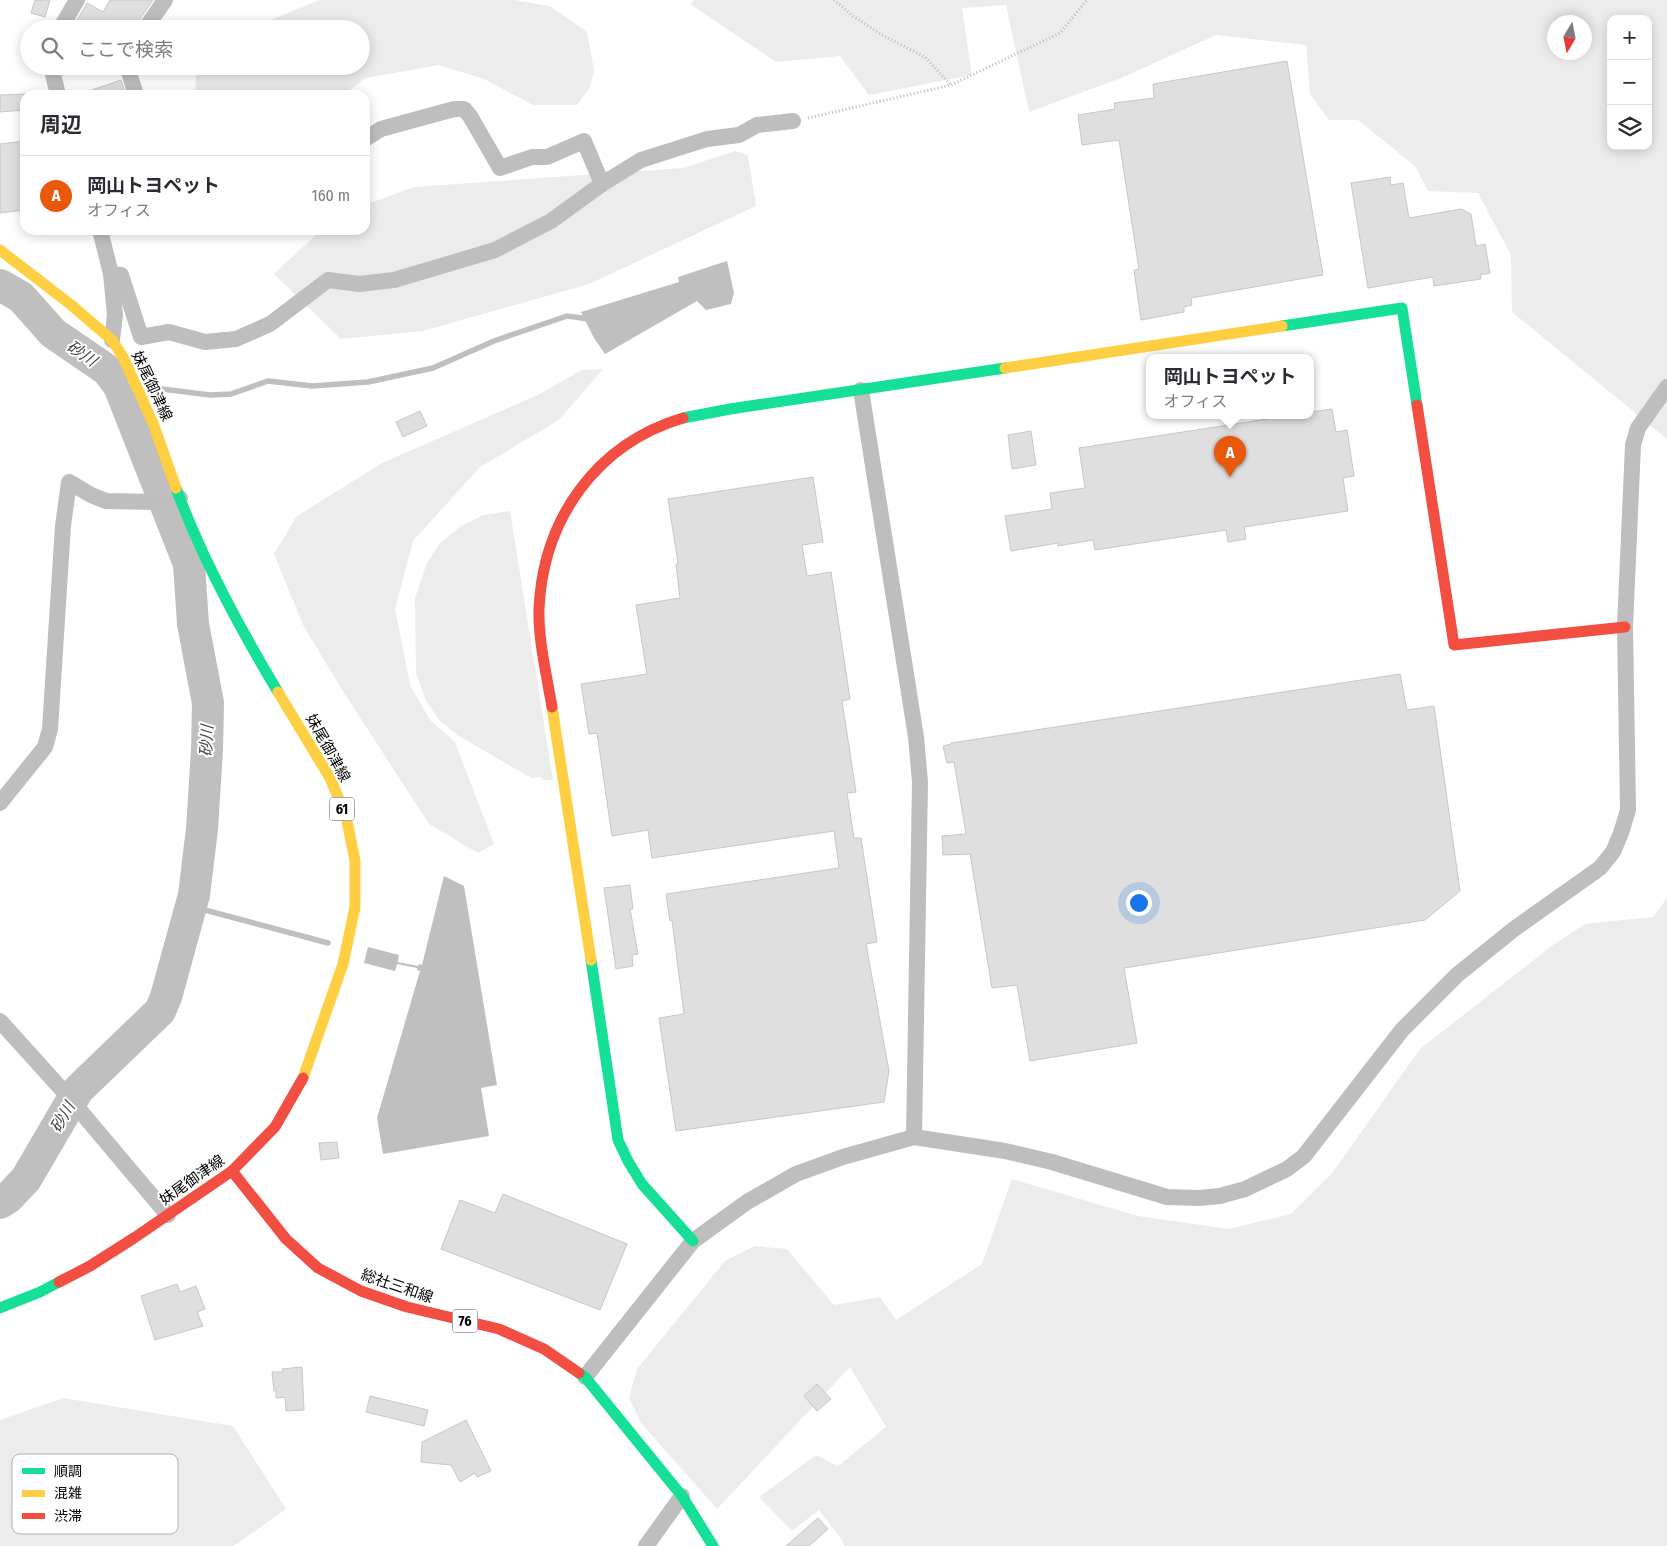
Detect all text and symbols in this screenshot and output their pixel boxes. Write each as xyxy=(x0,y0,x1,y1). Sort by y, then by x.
north arrow xyxy=(1547,15,1592,60)
map controls xyxy=(1607,15,1652,150)
button: + xyxy=(1607,15,1652,60)
search box xyxy=(20,20,370,75)
icon: search xyxy=(38,34,66,62)
text: ここで検索 xyxy=(78,38,173,61)
button: − xyxy=(1607,60,1652,105)
button: layers xyxy=(1607,105,1652,150)
text: 周辺 xyxy=(40,112,82,138)
text: 岡山トヨペット xyxy=(87,174,220,197)
text: A xyxy=(52,186,60,205)
text: 160 m xyxy=(311,186,350,205)
text: オフィス xyxy=(87,201,151,220)
water label: 砂川 xyxy=(63,337,102,371)
street label: 妹尾御津線 xyxy=(128,348,176,424)
popup xyxy=(1146,354,1314,419)
text: 岡山トヨペット xyxy=(1163,365,1297,388)
text: オフィス xyxy=(1163,392,1227,411)
pin: A xyxy=(1214,436,1246,477)
street label: 妹尾御津線 xyxy=(302,711,354,785)
water label: 砂川 xyxy=(196,723,217,758)
road number: 61 xyxy=(330,798,354,821)
your location xyxy=(1126,890,1152,916)
water label: 砂川 xyxy=(46,1097,80,1136)
street label: 妹尾御津線 xyxy=(156,1151,228,1209)
street label: 総社三和線 xyxy=(359,1265,435,1307)
road number: 76 xyxy=(452,1310,478,1332)
legend xyxy=(12,1454,178,1534)
text: 順調 xyxy=(54,1463,82,1480)
text: 混雑 xyxy=(54,1485,82,1502)
text: 渋滞 xyxy=(54,1508,82,1525)

